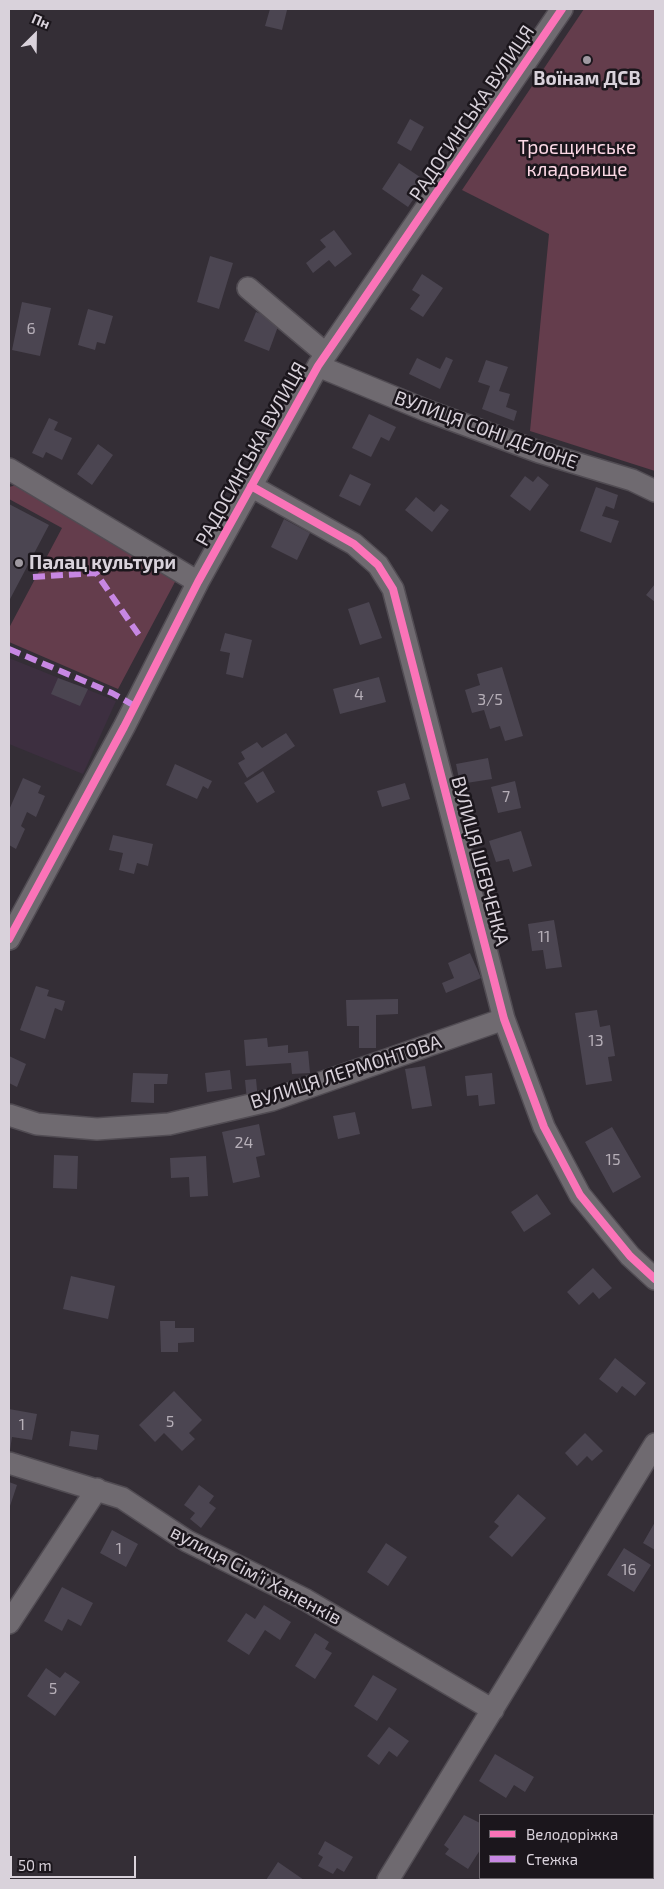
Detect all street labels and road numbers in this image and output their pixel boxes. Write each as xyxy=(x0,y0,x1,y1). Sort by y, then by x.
street label: РАДОСИНСЬКА ВУЛИЦЯ xyxy=(405,21,539,205)
street label: РАДОСИНСЬКА ВУЛИЦЯ xyxy=(191,358,311,550)
street label: ВУЛИЦЯ СОНІ ДЕЛОНЕ xyxy=(391,386,581,474)
street label: ВУЛИЦЯ ШЕВЧЕНКА xyxy=(446,774,514,948)
street label: ВУЛИЦЯ ЛЕРМОНТОВА xyxy=(248,1030,444,1114)
street label: вулиця Сімʼї Ханенків xyxy=(167,1520,345,1630)

